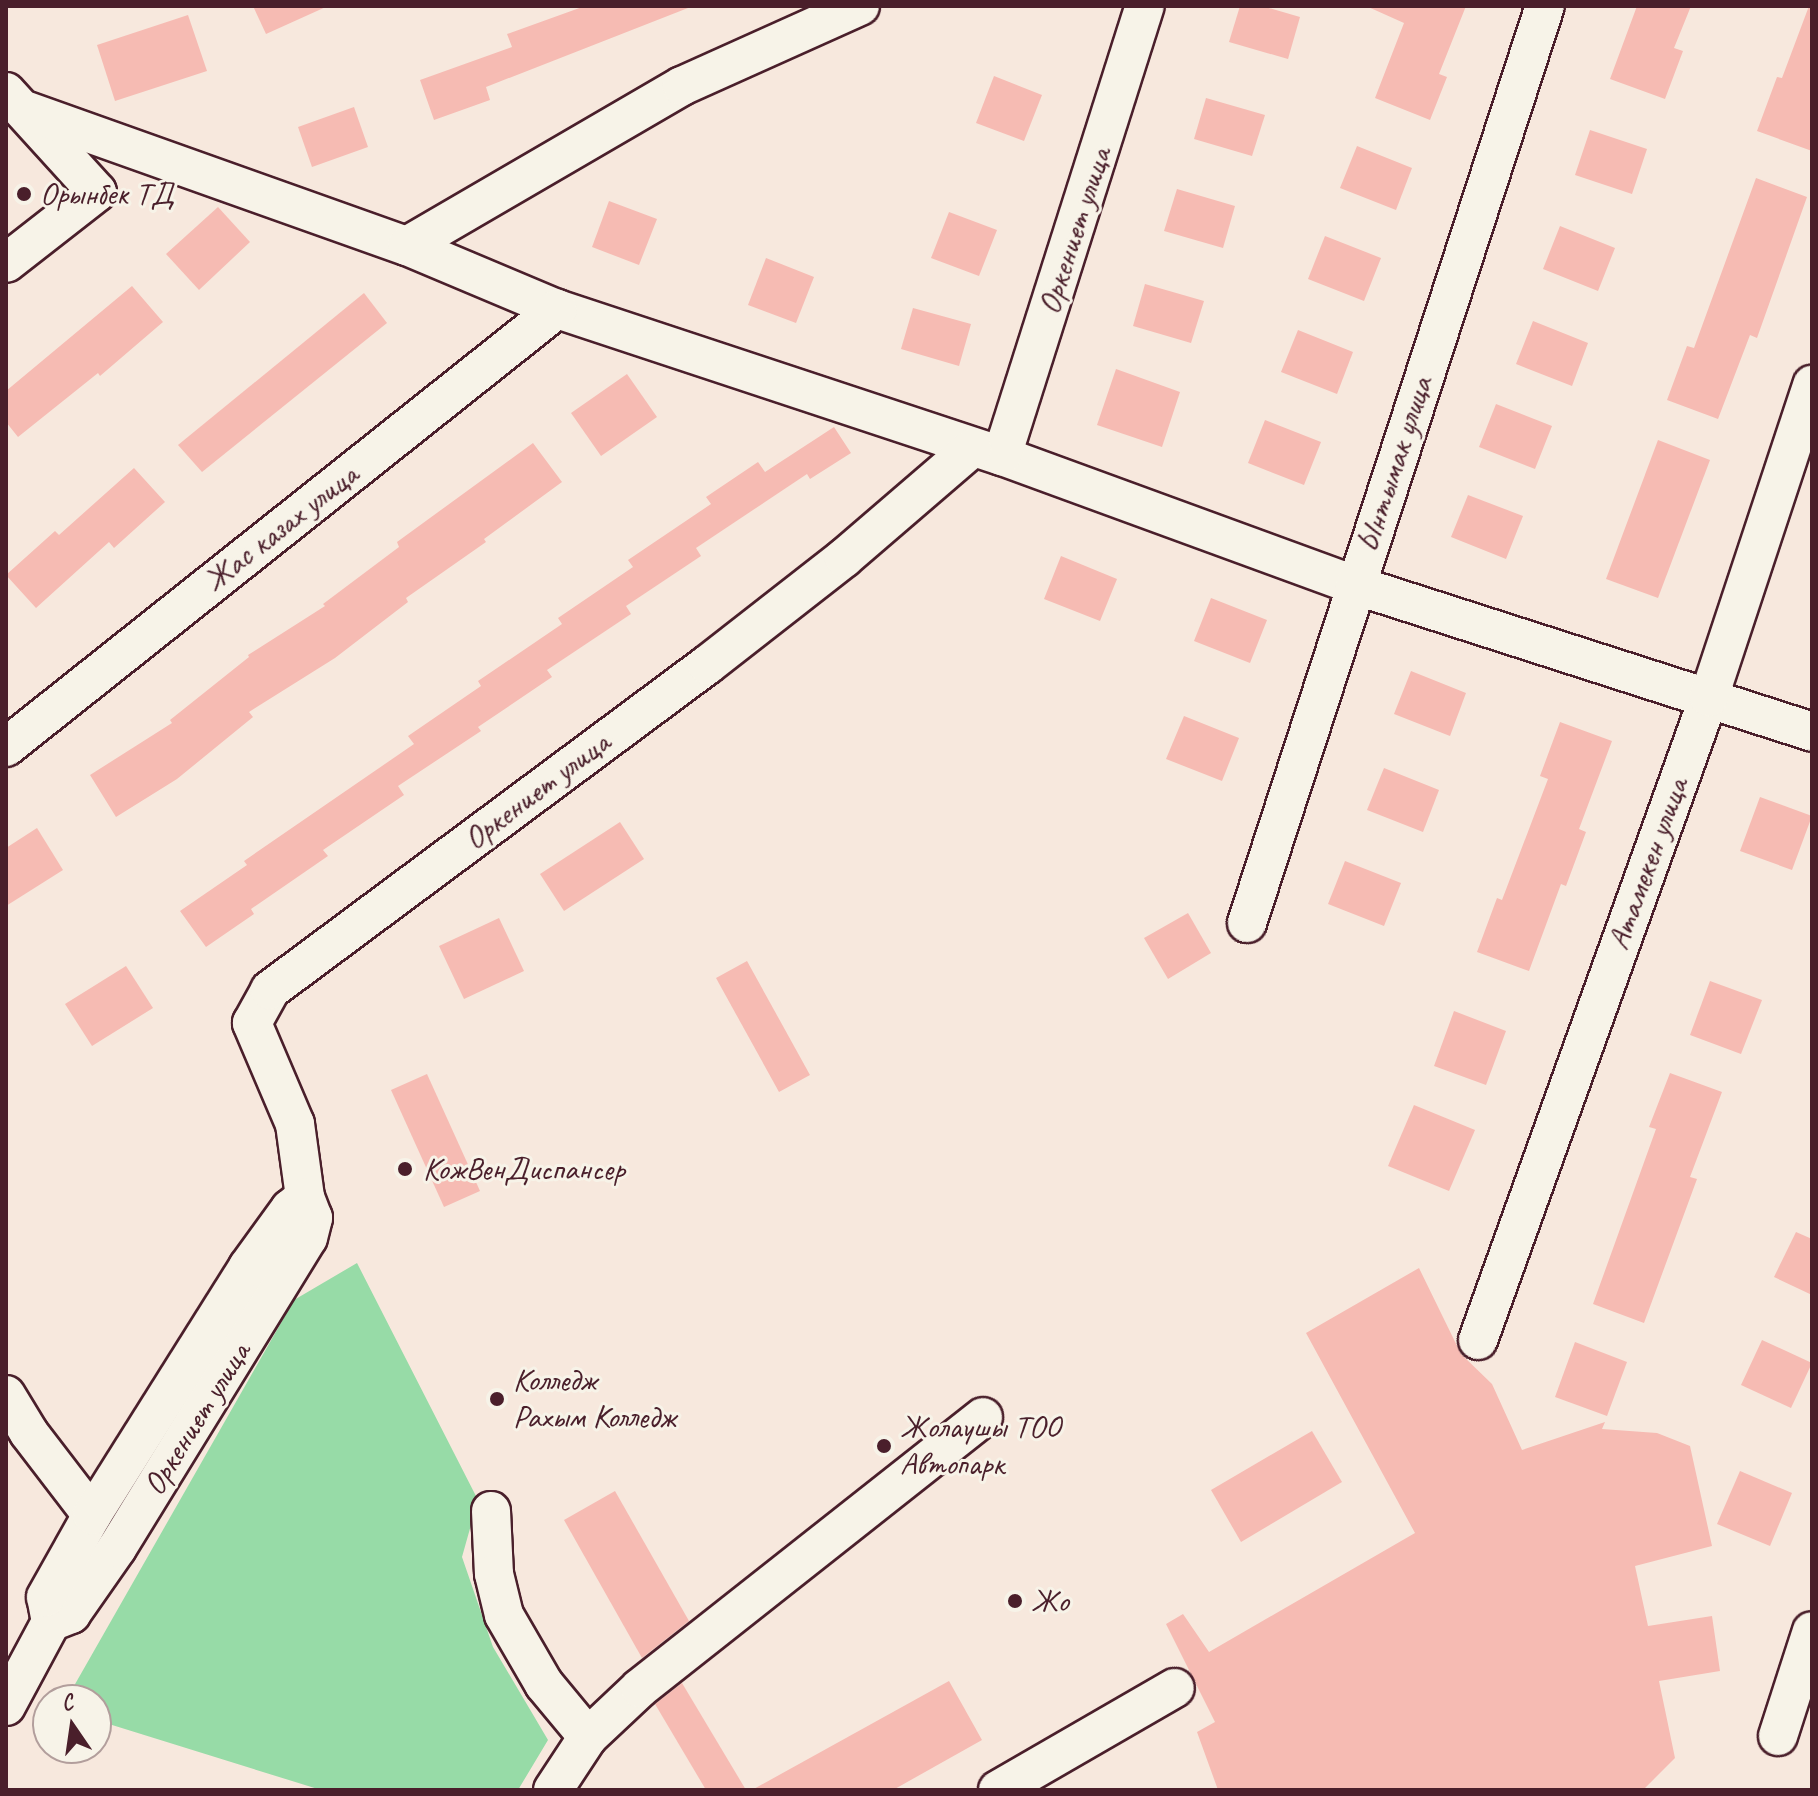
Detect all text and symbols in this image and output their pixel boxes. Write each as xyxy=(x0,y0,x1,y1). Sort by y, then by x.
street label: Оркениет улица xyxy=(1030,142,1120,320)
place label: Орынбек ТД xyxy=(40,175,173,213)
marker: Орынбек ТД xyxy=(15,185,33,203)
street label: Ынтымак улица xyxy=(1349,371,1441,557)
street label: Жас казах улица xyxy=(195,455,367,601)
street label: Оркениет улица xyxy=(456,723,618,859)
street label: Атамекен улица xyxy=(1599,772,1697,956)
place label: КожВенДиспансер xyxy=(423,1150,625,1188)
marker: КожВенДиспансер xyxy=(394,1158,416,1180)
street label: Оркениет улица xyxy=(135,1335,259,1503)
place label: Колледж Рахым Колледж xyxy=(513,1362,677,1437)
marker: Колледж Рахым Колледж xyxy=(488,1390,506,1408)
place label: Жолаушы ТОО Автопарк xyxy=(900,1409,1060,1484)
marker: Жолаушы ТОО Автопарк xyxy=(875,1437,893,1455)
place label: Жо xyxy=(1031,1582,1069,1620)
marker: Жо xyxy=(1006,1592,1024,1610)
north arrow xyxy=(32,1684,112,1764)
text: С xyxy=(59,1688,75,1717)

